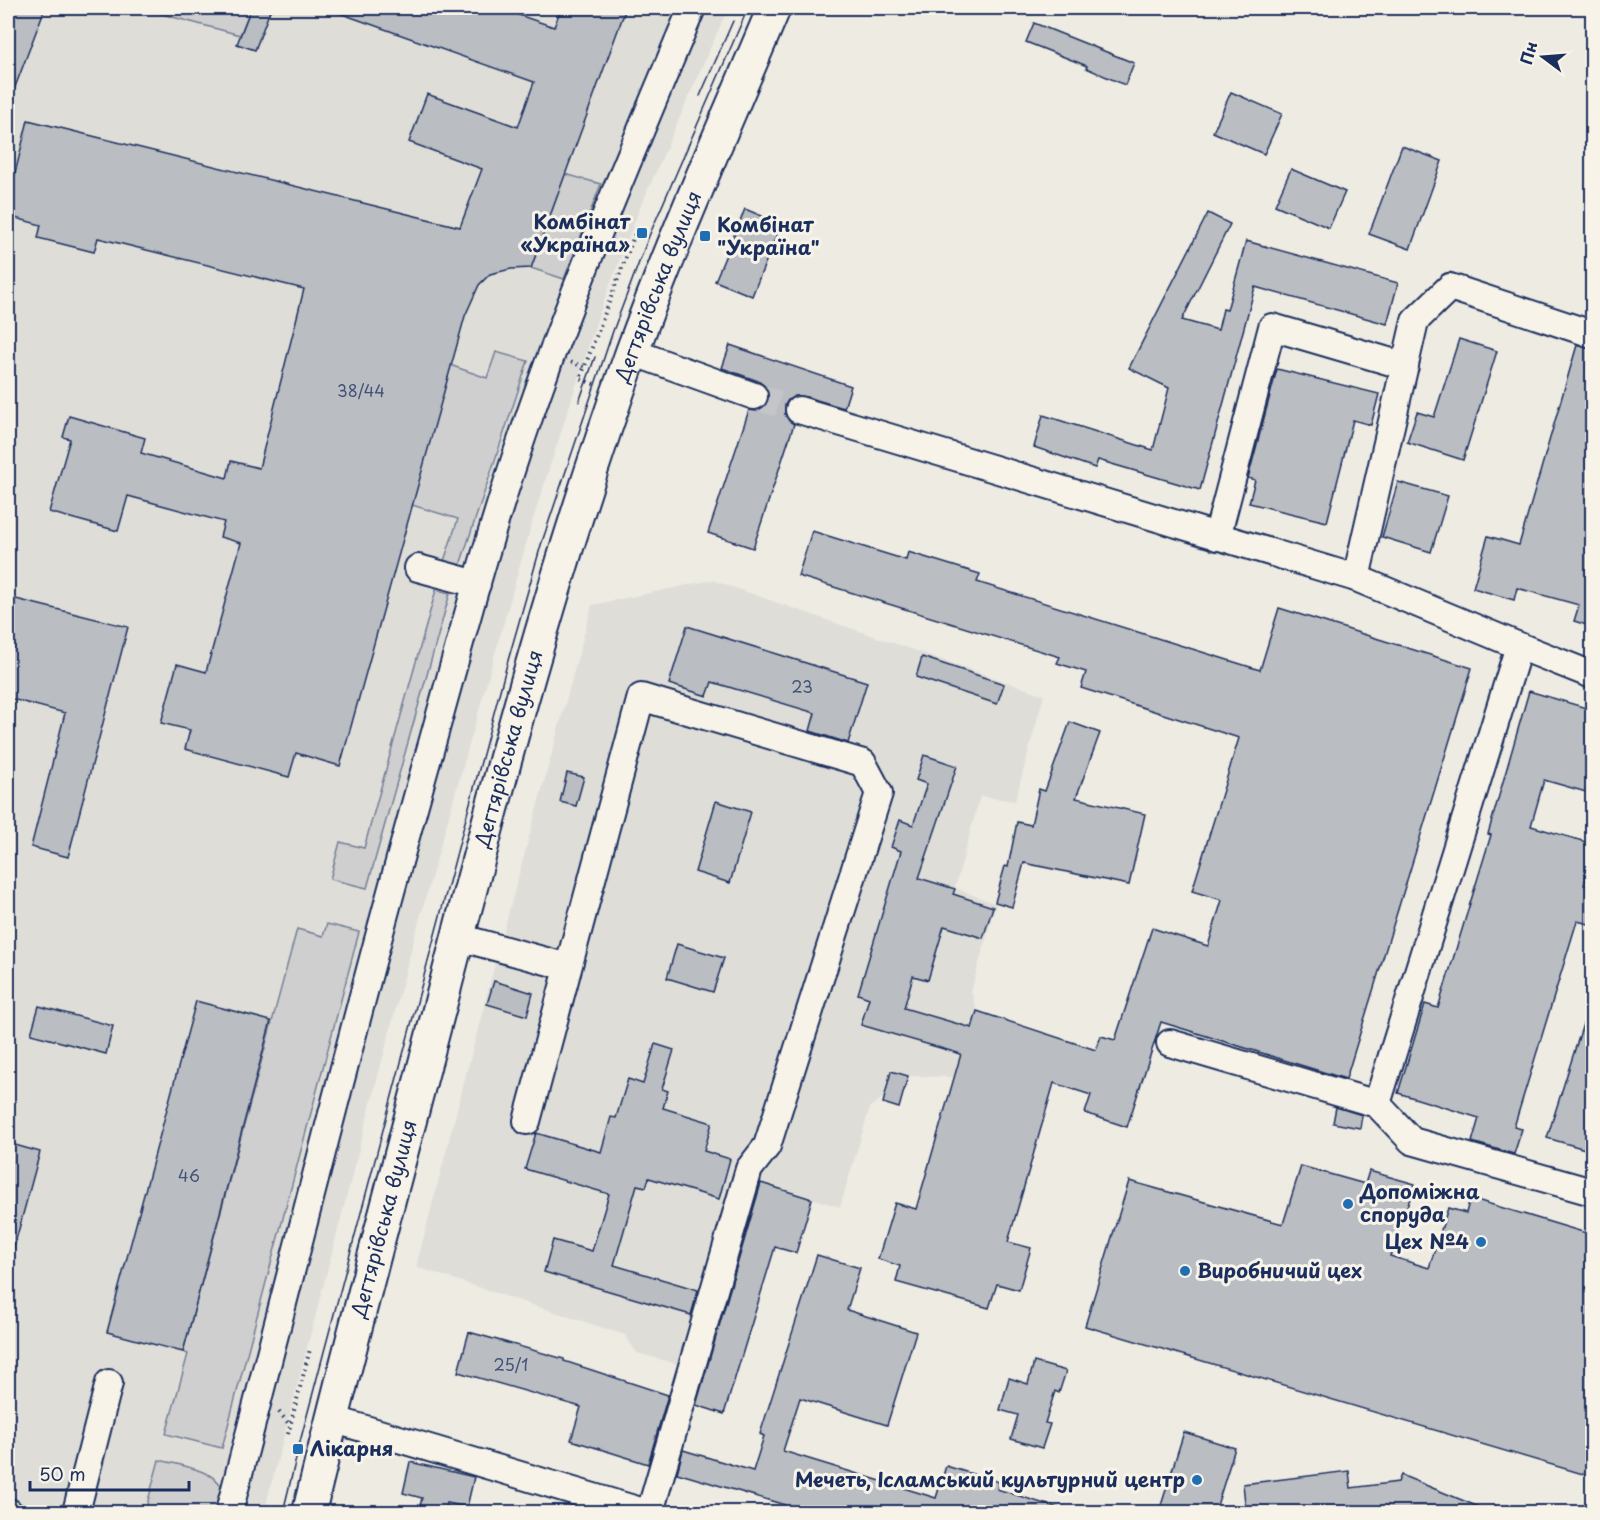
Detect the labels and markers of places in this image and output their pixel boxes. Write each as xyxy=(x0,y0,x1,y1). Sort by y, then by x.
place label: Комбінат «Україна» xyxy=(520,206,631,259)
place label: Комбінат "Україна" xyxy=(717,209,820,262)
marker: Комбінат «Україна» xyxy=(635,226,649,240)
marker: Комбінат "Україна" xyxy=(698,229,712,243)
place label: Допоміжна споруда xyxy=(1359,1176,1480,1229)
marker: Допоміжна споруда xyxy=(1341,1197,1355,1211)
place label: Цех №4 xyxy=(1385,1226,1469,1256)
marker: Цех №4 xyxy=(1474,1235,1488,1249)
place label: Виробничий цех xyxy=(1197,1255,1362,1285)
marker: Виробничий цех xyxy=(1178,1264,1192,1278)
place label: Лікарня xyxy=(310,1433,393,1463)
marker: Лікарня xyxy=(291,1442,305,1456)
place label: Мечеть, Ісламський культурний центр xyxy=(795,1464,1185,1494)
marker: Мечеть, Ісламський культурний центр xyxy=(1190,1473,1204,1487)

